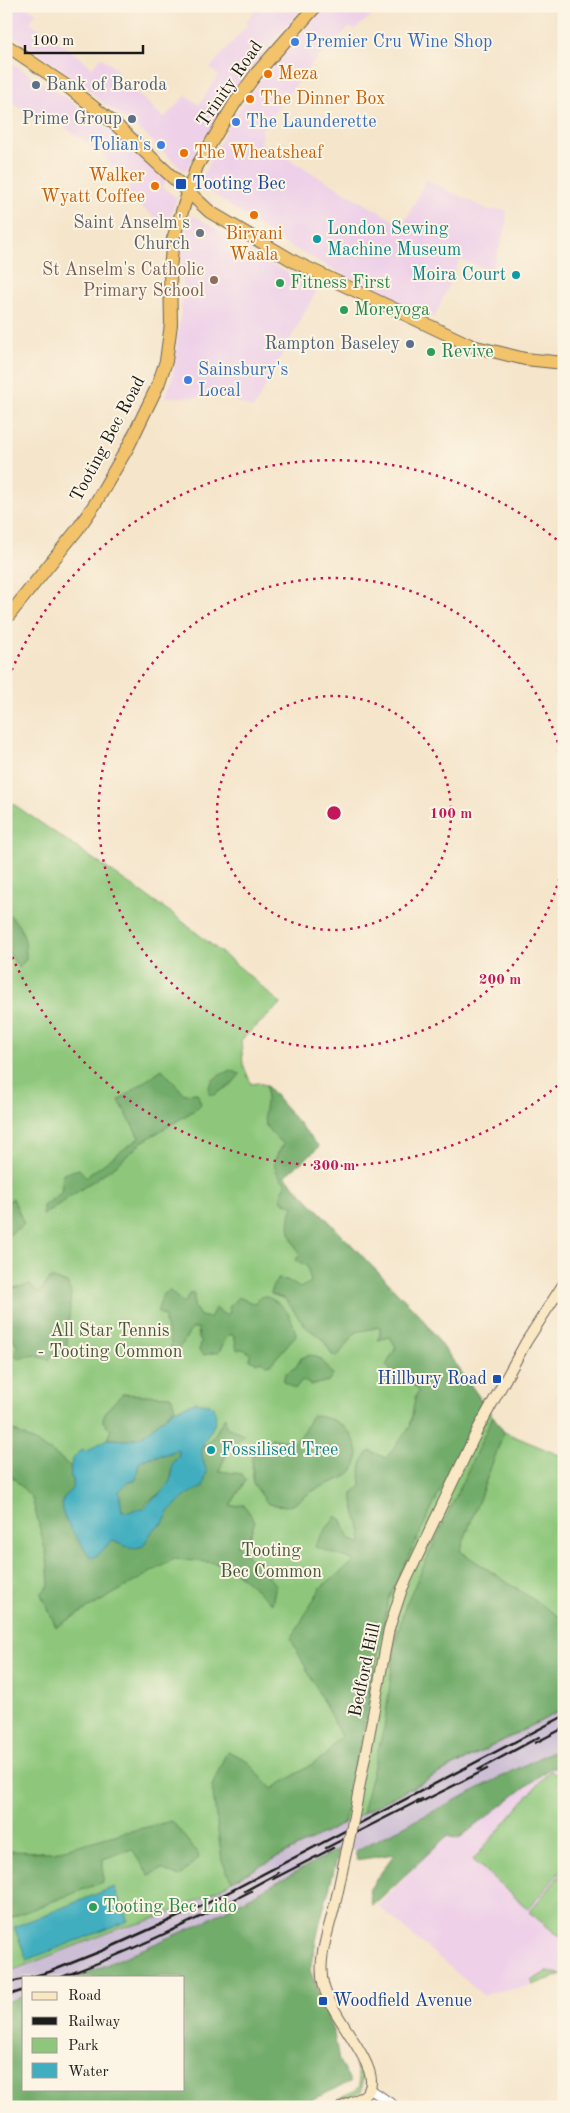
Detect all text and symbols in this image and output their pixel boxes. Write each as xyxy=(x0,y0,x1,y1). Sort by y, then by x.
scale bar xyxy=(25,22,142,54)
place label: Premier Cru Wine Shop xyxy=(305,33,492,51)
text: 100 m xyxy=(32,34,74,49)
marker: Premier Cru Wine Shop xyxy=(289,36,301,48)
street label: Trinity Road xyxy=(194,38,266,130)
place label: Meza xyxy=(278,65,318,83)
marker: Meza xyxy=(262,68,274,80)
place label: Bank of Baroda xyxy=(46,76,167,94)
marker: Bank of Baroda xyxy=(30,79,42,91)
place label: The Dinner Box xyxy=(260,90,385,108)
marker: The Dinner Box xyxy=(244,93,256,105)
place label: Prime Group xyxy=(22,110,122,128)
marker: Prime Group xyxy=(126,113,138,125)
place label: The Launderette xyxy=(246,113,376,131)
marker: The Launderette xyxy=(230,116,242,128)
place label: Tolian's xyxy=(90,136,151,154)
marker: Tolian's xyxy=(155,139,167,151)
place label: The Wheatsheaf xyxy=(194,144,324,162)
marker: The Wheatsheaf xyxy=(178,147,190,159)
place label: Walker Wyatt Coffee xyxy=(41,167,146,206)
place label: Tooting Bec xyxy=(192,175,286,193)
marker: Tooting Bec xyxy=(174,177,188,191)
marker: Walker Wyatt Coffee xyxy=(149,180,161,192)
marker: Biryani Waala xyxy=(248,209,260,221)
place label: Saint Anselm's Church xyxy=(73,214,190,253)
place label: London Sewing Machine Museum xyxy=(327,220,461,259)
place label: Biryani Waala xyxy=(225,225,283,264)
marker: Saint Anselm's Church xyxy=(194,227,206,239)
marker: London Sewing Machine Museum xyxy=(311,233,323,245)
place label: St Anselm's Catholic Primary School xyxy=(42,261,204,300)
place label: Moira Court xyxy=(412,266,506,284)
marker: Moira Court xyxy=(510,269,522,281)
marker: St Anselm's Catholic Primary School xyxy=(208,274,220,286)
place label: Fitness First xyxy=(290,274,391,292)
marker: Fitness First xyxy=(274,277,286,289)
place label: Moreyoga xyxy=(354,301,430,319)
marker: Moreyoga xyxy=(338,304,350,316)
place label: Rampton Baseley xyxy=(265,335,400,353)
marker: Rampton Baseley xyxy=(404,338,416,350)
place label: Revive xyxy=(441,343,494,361)
marker: Revive xyxy=(425,346,437,358)
place label: Sainsbury's Local xyxy=(198,361,289,400)
street label: Tooting Bec Road xyxy=(67,373,149,505)
marker: Sainsbury's Local xyxy=(182,374,194,386)
centre of rings xyxy=(325,804,343,822)
text: 100 m xyxy=(430,807,472,822)
text: 200 m xyxy=(479,973,521,988)
text: 300 m xyxy=(313,1159,355,1174)
park label: All Star Tennis - Tooting Common xyxy=(37,1322,183,1361)
place label: Hillbury Road xyxy=(377,1370,487,1388)
marker: Hillbury Road xyxy=(491,1373,503,1385)
place label: Fossilised Tree xyxy=(221,1441,338,1459)
marker: Fossilised Tree xyxy=(205,1444,217,1456)
park label: Tooting Bec Common xyxy=(220,1542,322,1581)
street label: Bedford Hill xyxy=(346,1621,384,1719)
place label: Tooting Bec Lido xyxy=(103,1898,237,1916)
marker: Tooting Bec Lido xyxy=(87,1901,99,1913)
legend xyxy=(22,1976,185,2090)
text: Road xyxy=(68,1989,102,2004)
place label: Woodfield Avenue xyxy=(333,1992,472,2010)
marker: Woodfield Avenue xyxy=(317,1995,329,2007)
text: Railway xyxy=(68,2015,121,2030)
text: Park xyxy=(68,2039,99,2054)
text: Water xyxy=(68,2065,109,2080)

